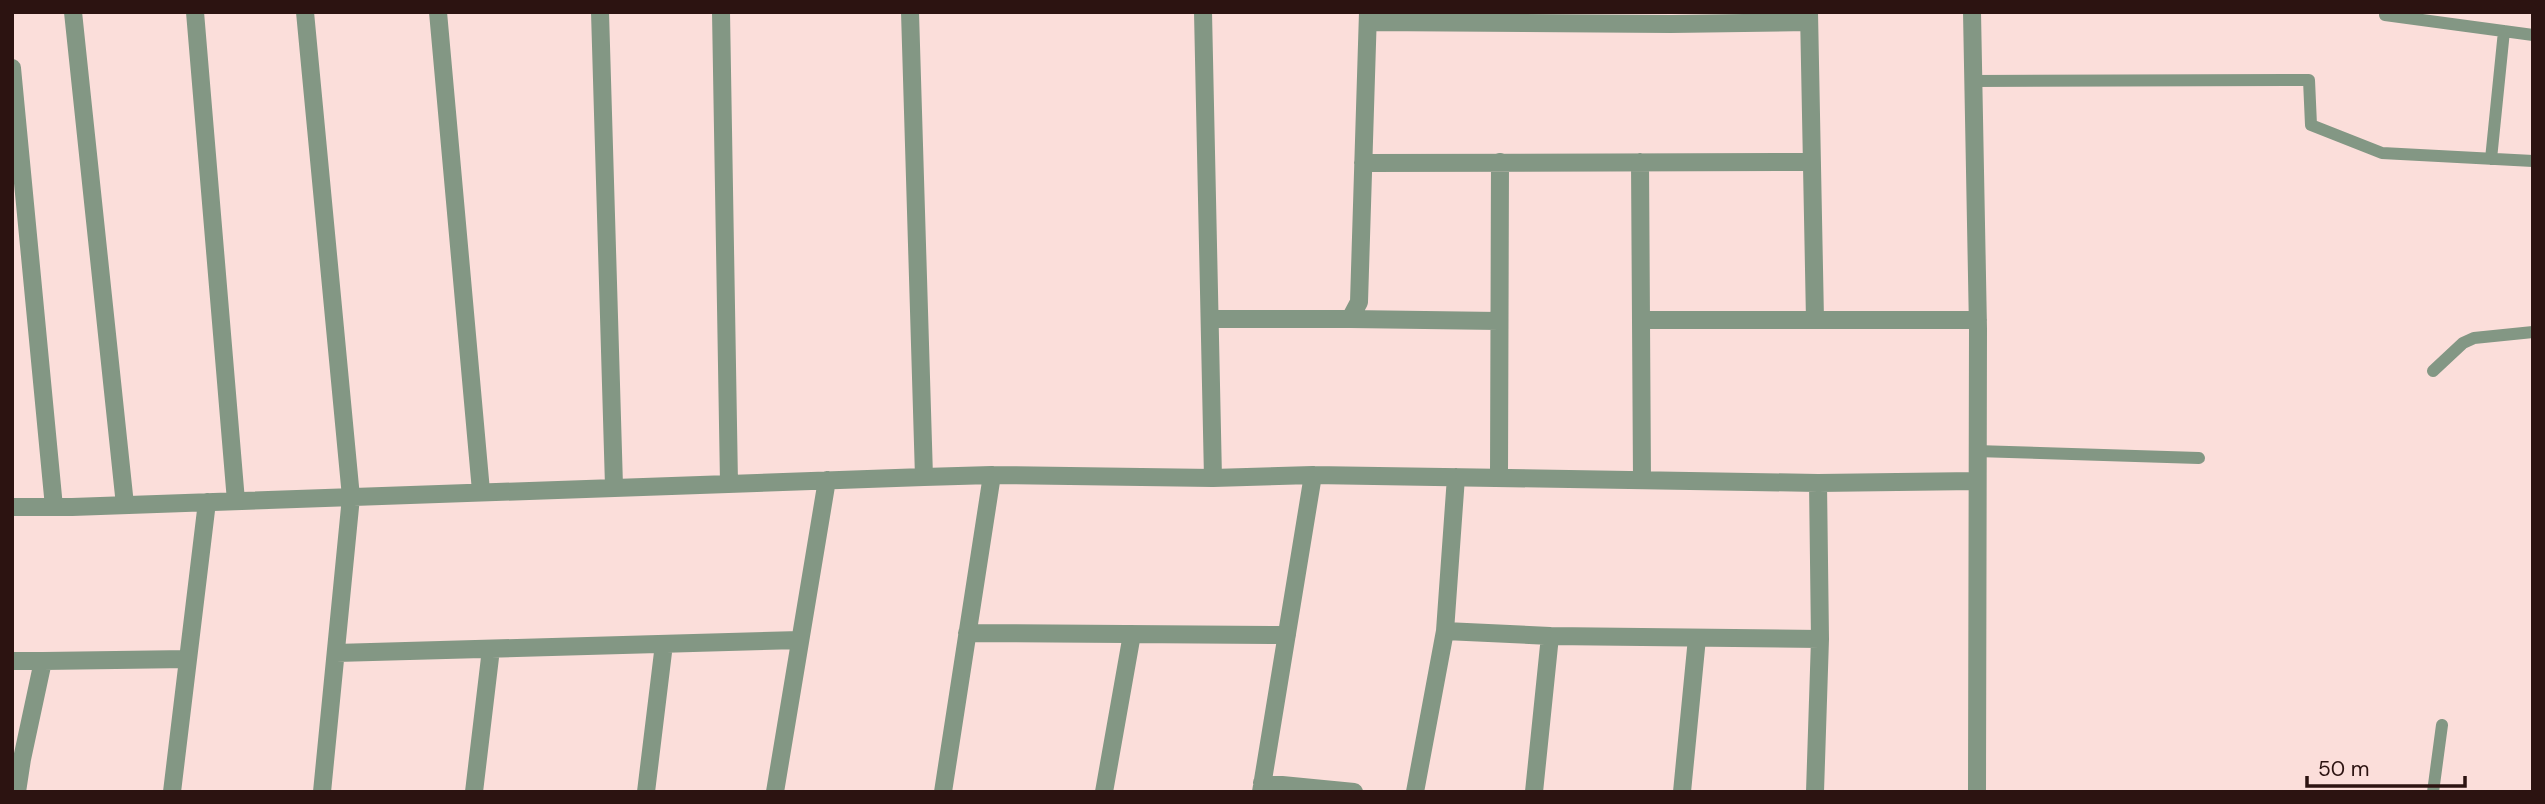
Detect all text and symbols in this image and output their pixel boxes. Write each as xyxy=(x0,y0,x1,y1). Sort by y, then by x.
scale bar xyxy=(2307,744,2464,788)
text: 50 m xyxy=(2318,755,2369,783)

